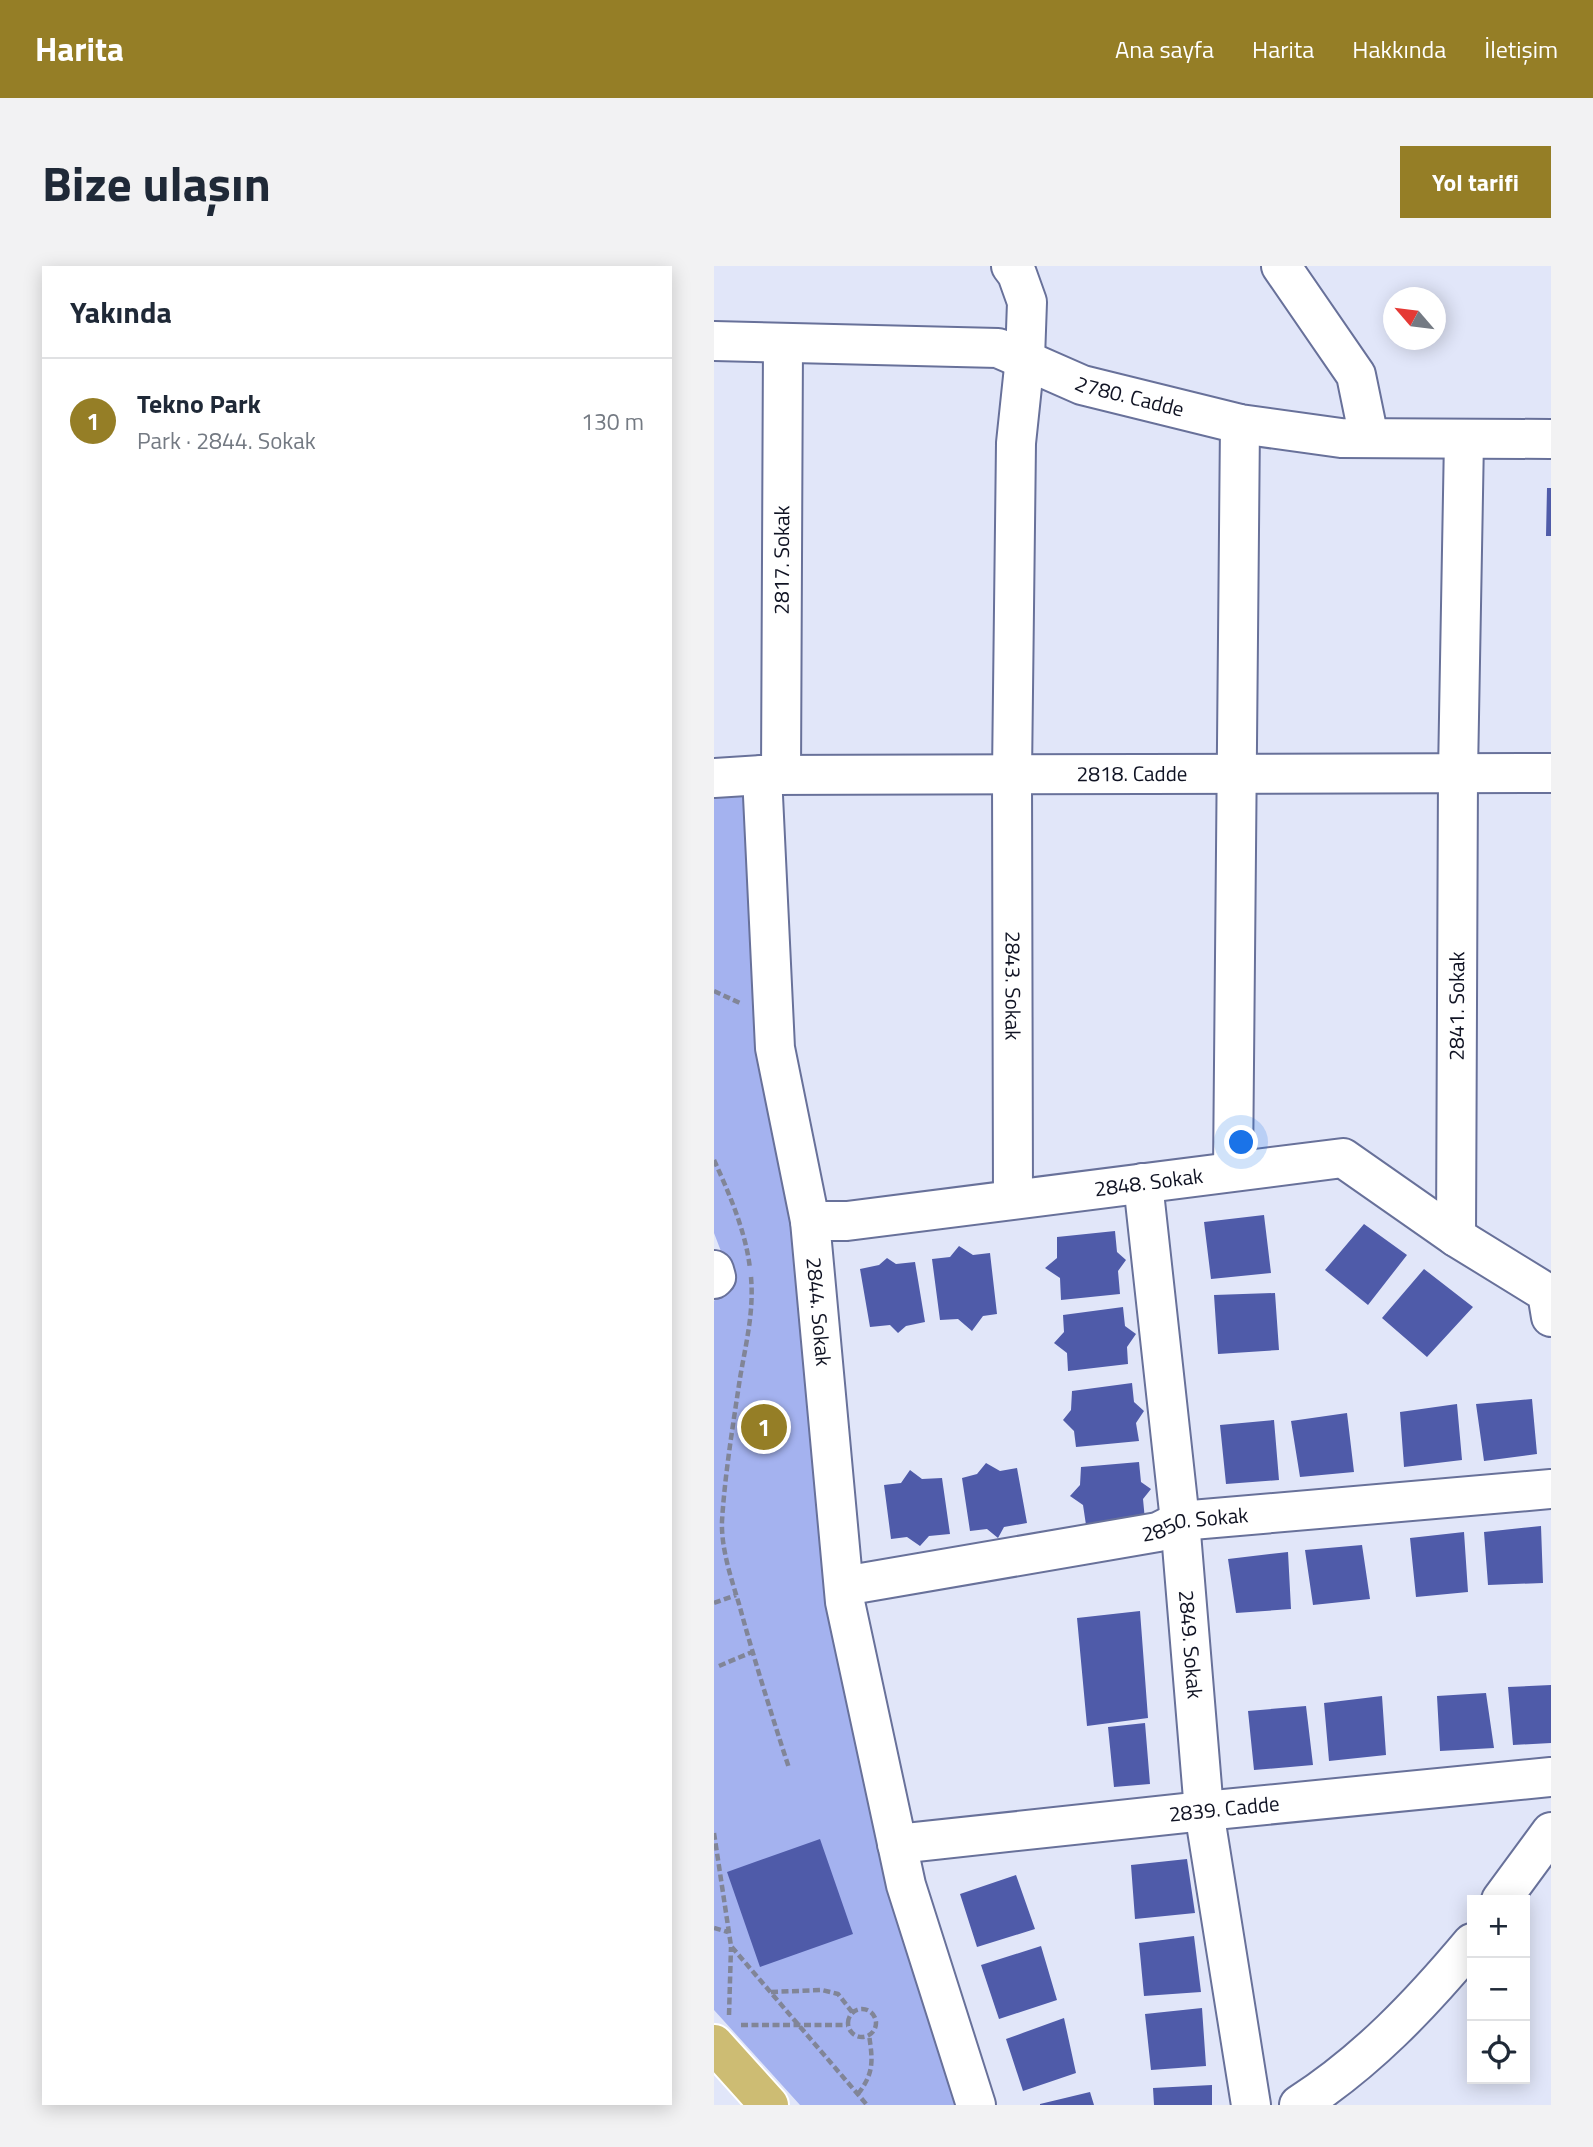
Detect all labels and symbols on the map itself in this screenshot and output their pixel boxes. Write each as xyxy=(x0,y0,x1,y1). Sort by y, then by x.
north arrow xyxy=(1383,287,1446,350)
street label: 2780. Cadde xyxy=(1070,367,1188,425)
street label: 2817. Sokak xyxy=(765,505,797,615)
street label: 2818. Cadde xyxy=(1076,757,1187,789)
street label: 2843. Sokak xyxy=(997,931,1030,1040)
street label: 2841. Sokak xyxy=(1440,951,1472,1061)
your location xyxy=(1224,1125,1258,1159)
street label: 2848. Sokak xyxy=(1092,1159,1205,1204)
street label: 2844. Sokak xyxy=(798,1256,840,1368)
pin: 1 xyxy=(741,1401,787,1453)
street label: 2850. Sokak xyxy=(1139,1498,1249,1550)
street label: 2849. Sokak xyxy=(1171,1589,1212,1700)
street label: 2839. Cadde xyxy=(1167,1787,1281,1830)

